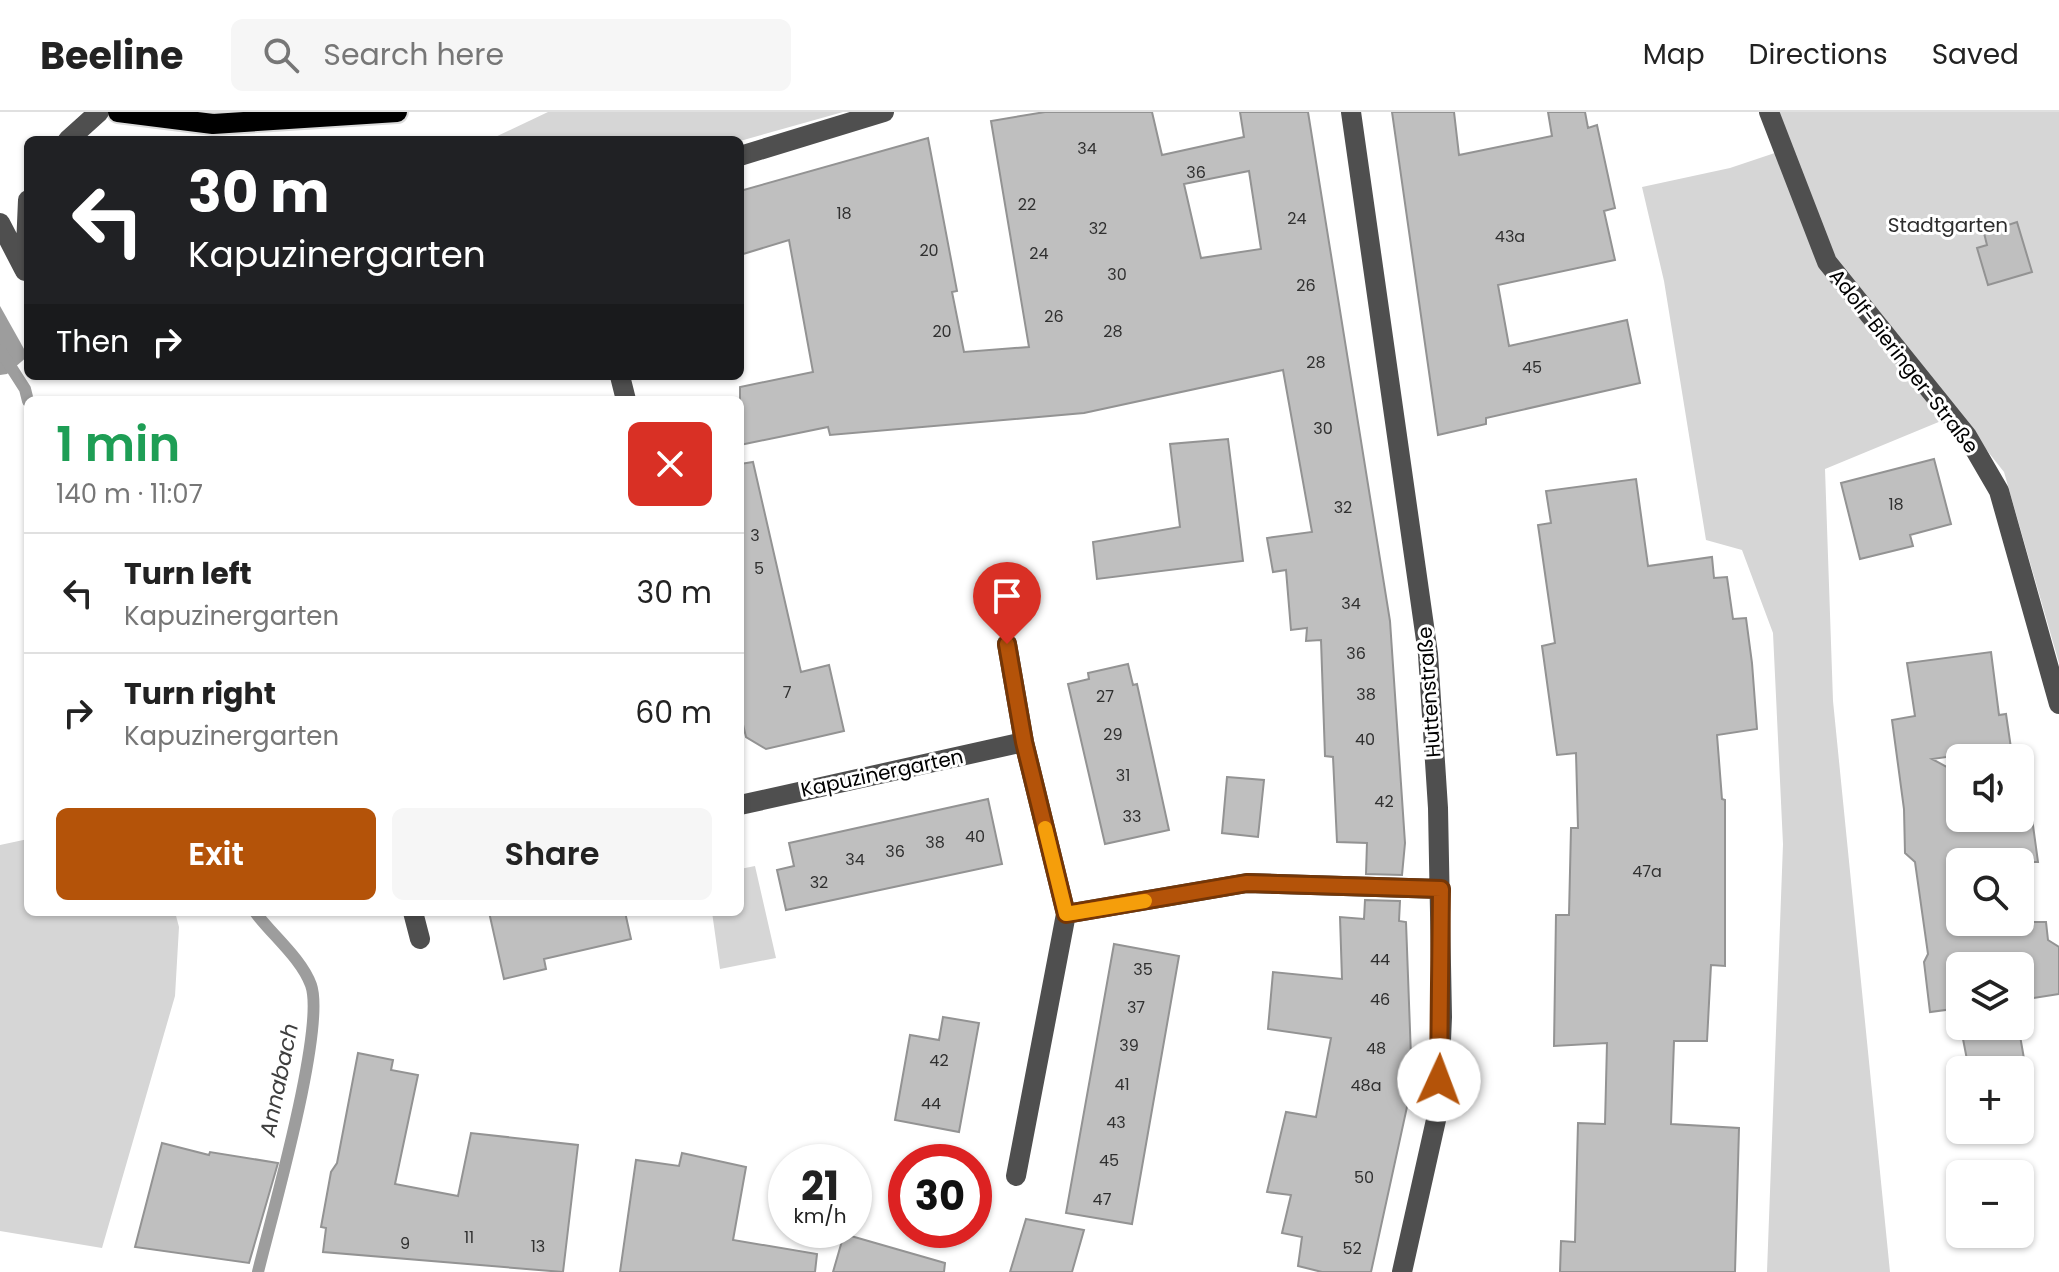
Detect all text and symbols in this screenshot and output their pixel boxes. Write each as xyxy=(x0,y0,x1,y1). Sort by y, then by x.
search box xyxy=(231,19,791,91)
text: Beeline xyxy=(40,29,183,82)
icon: search xyxy=(259,33,303,77)
text: Search here xyxy=(323,33,504,76)
text: Map xyxy=(1643,35,1705,74)
text: Directions xyxy=(1749,35,1888,74)
text: Saved xyxy=(1932,35,2019,74)
house number: 34 xyxy=(1077,137,1097,160)
text: 30 m xyxy=(188,153,330,232)
house number: 36 xyxy=(1186,161,1206,184)
icon: left xyxy=(56,168,160,272)
house number: 22 xyxy=(1018,193,1036,216)
house number: 18 xyxy=(836,202,852,225)
house number: 24 xyxy=(1287,207,1307,230)
park label: Stadtgarten xyxy=(1888,211,2008,239)
house number: 32 xyxy=(1089,217,1107,240)
house number: 43a xyxy=(1495,225,1525,248)
text: Kapuzinergarten xyxy=(188,229,486,280)
house number: 20 xyxy=(919,239,939,262)
house number: 24 xyxy=(1029,242,1049,265)
house number: 30 xyxy=(1107,263,1127,286)
street label: Adolf-Bieringer-Straße xyxy=(1823,263,1985,459)
house number: 26 xyxy=(1296,274,1316,297)
house number: 26 xyxy=(1044,305,1064,328)
text: Then xyxy=(56,320,129,363)
icon: right xyxy=(145,320,189,364)
house number: 20 xyxy=(932,320,952,343)
house number: 28 xyxy=(1103,320,1123,343)
house number: 28 xyxy=(1306,351,1326,374)
house number: 45 xyxy=(1522,356,1542,379)
text: 1 min xyxy=(56,411,180,478)
house number: 30 xyxy=(1313,417,1333,440)
button: close xyxy=(628,422,712,506)
text: 140 m · 11:07 xyxy=(56,476,203,512)
house number: 18 xyxy=(1888,493,1904,516)
house number: 32 xyxy=(1334,496,1352,519)
house number: 3 xyxy=(750,524,760,547)
text: Turn left xyxy=(124,552,252,595)
house number: 5 xyxy=(754,557,764,580)
pin xyxy=(973,562,1041,644)
icon: left xyxy=(56,571,100,615)
text: 30 m xyxy=(637,571,712,614)
icon: arrive xyxy=(985,574,1029,618)
house number: 34 xyxy=(1341,592,1361,615)
text: Kapuzinergarten xyxy=(124,598,339,634)
street label: Huttenstraße xyxy=(1410,626,1448,758)
house number: 36 xyxy=(1346,642,1366,665)
text: Turn right xyxy=(124,672,276,715)
house number: 7 xyxy=(783,681,792,704)
house number: 38 xyxy=(1356,683,1376,706)
house number: 27 xyxy=(1096,685,1114,708)
icon: right xyxy=(56,691,100,735)
text: 60 m xyxy=(635,691,712,734)
text: Kapuzinergarten xyxy=(124,718,339,754)
house number: 29 xyxy=(1103,723,1123,746)
house number: 40 xyxy=(1355,728,1375,751)
street label: Kapuzinergarten xyxy=(798,742,966,804)
map controls xyxy=(1946,744,2034,1248)
button: sound xyxy=(1946,744,2034,832)
house number: 31 xyxy=(1116,764,1130,787)
house number: 42 xyxy=(1374,790,1394,813)
house number: 33 xyxy=(1123,805,1141,828)
button: Exit xyxy=(56,808,376,900)
button: Share xyxy=(392,808,712,900)
house number: 40 xyxy=(965,825,985,848)
house number: 38 xyxy=(925,831,945,854)
house number: 36 xyxy=(885,840,905,863)
house number: 34 xyxy=(845,848,865,871)
button: search xyxy=(1946,848,2034,936)
house number: 47a xyxy=(1632,860,1662,883)
house number: 32 xyxy=(810,871,828,894)
house number: 44 xyxy=(1370,948,1390,971)
button: layers xyxy=(1946,952,2034,1040)
house number: 35 xyxy=(1133,958,1153,981)
house number: 46 xyxy=(1370,988,1390,1011)
house number: 37 xyxy=(1127,996,1145,1019)
water label: Annabach xyxy=(252,1021,306,1140)
house number: 39 xyxy=(1119,1034,1139,1057)
house number: 48 xyxy=(1366,1037,1386,1060)
position arrow xyxy=(1397,1038,1481,1122)
house number: 42 xyxy=(929,1049,949,1072)
button: + xyxy=(1946,1056,2034,1144)
house number: 41 xyxy=(1114,1073,1130,1096)
house number: 48a xyxy=(1351,1074,1381,1097)
house number: 44 xyxy=(921,1092,941,1115)
house number: 43 xyxy=(1106,1111,1126,1134)
speed limit sign: 30 xyxy=(888,1144,992,1248)
house number: 45 xyxy=(1099,1149,1119,1172)
text: 21 xyxy=(801,1158,839,1214)
button: − xyxy=(1946,1160,2034,1248)
house number: 50 xyxy=(1354,1166,1374,1189)
house number: 47 xyxy=(1093,1188,1112,1211)
text: km/h xyxy=(793,1202,847,1230)
house number: 11 xyxy=(464,1226,474,1249)
house number: 9 xyxy=(400,1232,410,1255)
house number: 13 xyxy=(531,1235,545,1258)
house number: 52 xyxy=(1342,1237,1362,1260)

